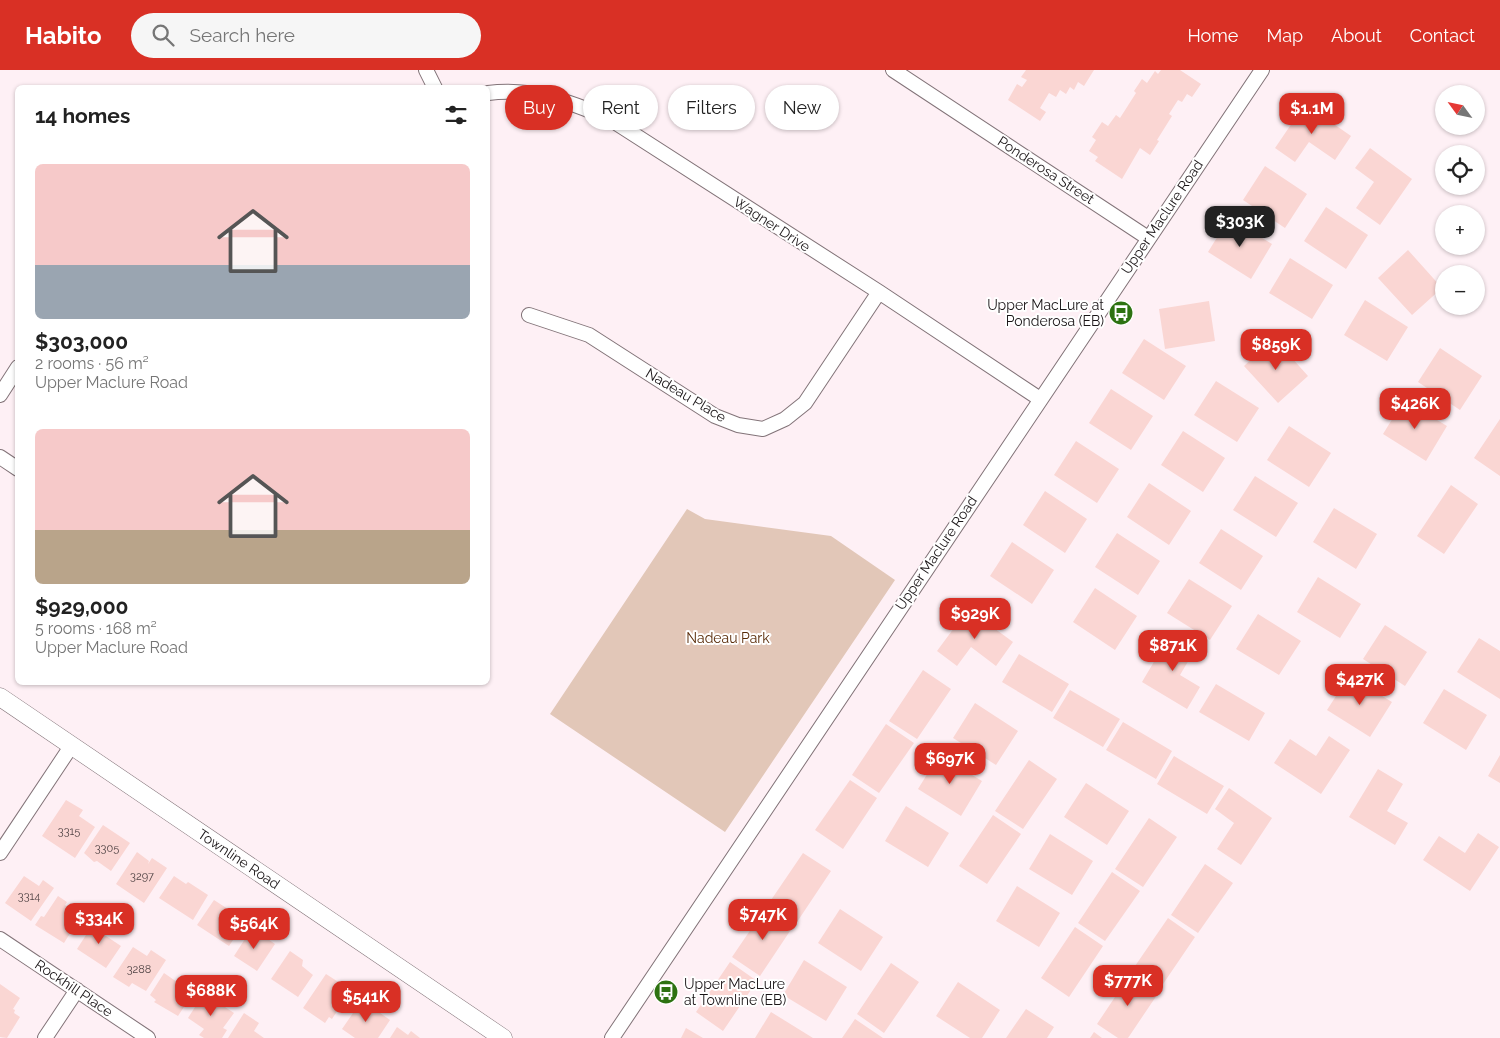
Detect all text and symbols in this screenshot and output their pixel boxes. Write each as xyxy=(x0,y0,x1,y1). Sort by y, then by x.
search box xyxy=(131,13,481,58)
text: Habito xyxy=(25,21,101,50)
icon: search xyxy=(149,21,177,49)
text: Search here xyxy=(189,24,295,46)
text: Home xyxy=(1187,25,1238,46)
text: Map xyxy=(1266,25,1303,46)
text: About xyxy=(1331,25,1382,46)
text: Contact xyxy=(1410,25,1475,46)
chip: Buy xyxy=(505,85,573,130)
chip: Rent xyxy=(583,85,658,130)
chip: Filters xyxy=(668,85,755,130)
chip: New xyxy=(765,85,839,130)
north arrow xyxy=(1435,85,1485,135)
map controls xyxy=(1435,85,1485,315)
pin: $1.1M xyxy=(1277,92,1347,135)
text: $1.1M xyxy=(1290,99,1334,118)
icon: filters xyxy=(442,101,470,129)
text: 14 homes xyxy=(35,103,130,128)
street label: Ponderosa Street xyxy=(995,133,1097,207)
button: locate xyxy=(1435,145,1485,195)
street label: Upper Maclure Road xyxy=(1118,157,1206,277)
street label: Wagner Drive xyxy=(731,193,813,255)
icon: home xyxy=(208,196,298,286)
button: + xyxy=(1435,205,1485,255)
pin: $303K xyxy=(1205,206,1275,248)
text: $303K xyxy=(1216,212,1264,231)
button: − xyxy=(1435,265,1485,315)
place label: Upper MacLure at Ponderosa (EB) xyxy=(987,297,1104,329)
bus stop icon: Upper MacLure at Ponderosa (EB) xyxy=(1108,300,1134,326)
pin: $859K xyxy=(1241,328,1311,371)
text: $303,000 xyxy=(35,329,128,354)
text: $859K xyxy=(1252,335,1300,354)
text: 2 rooms · 56 m² xyxy=(35,354,149,373)
street label: Nadeau Place xyxy=(643,365,729,425)
text: Upper Maclure Road xyxy=(35,373,188,392)
pin: $426K xyxy=(1380,388,1450,430)
text: $426K xyxy=(1391,394,1439,413)
icon: home xyxy=(208,461,298,551)
street label: Upper Maclure Road xyxy=(892,493,980,613)
text: $929,000 xyxy=(35,594,128,619)
pin: $929K xyxy=(940,598,1010,640)
text: $929K xyxy=(951,604,999,623)
text: 5 rooms · 168 m² xyxy=(35,619,157,638)
park label: Nadeau Park xyxy=(686,630,770,646)
pin: $871K xyxy=(1138,630,1208,672)
text: $871K xyxy=(1149,636,1197,655)
text: Upper Maclure Road xyxy=(35,638,188,657)
pin: $427K xyxy=(1325,664,1395,706)
text: $427K xyxy=(1336,670,1384,689)
pin: $697K xyxy=(915,742,985,785)
text: $697K xyxy=(926,749,974,768)
house number: 3315 xyxy=(58,825,80,838)
street label: Townline Road xyxy=(195,826,283,892)
house number: 3305 xyxy=(95,842,119,855)
house number: 3297 xyxy=(130,870,154,883)
house number: 3314 xyxy=(18,890,40,903)
pin: $747K xyxy=(728,898,798,941)
pin: $334K xyxy=(64,902,134,945)
text: $747K xyxy=(739,905,787,924)
pin: $564K xyxy=(219,908,289,950)
text: $334K xyxy=(75,909,123,928)
text: $564K xyxy=(230,914,278,933)
street label: Rockhill Place xyxy=(32,956,116,1020)
house number: 3288 xyxy=(127,963,151,976)
pin: $777K xyxy=(1093,964,1163,1007)
text: $777K xyxy=(1104,971,1152,990)
pin: $688K xyxy=(176,974,246,1017)
place label: Upper MacLure at Townline (EB) xyxy=(684,976,786,1008)
bus stop icon: Upper MacLure at Townline (EB) xyxy=(653,979,679,1005)
pin: $541K xyxy=(331,980,401,1023)
text: $688K xyxy=(186,981,236,1000)
text: $541K xyxy=(343,987,389,1006)

